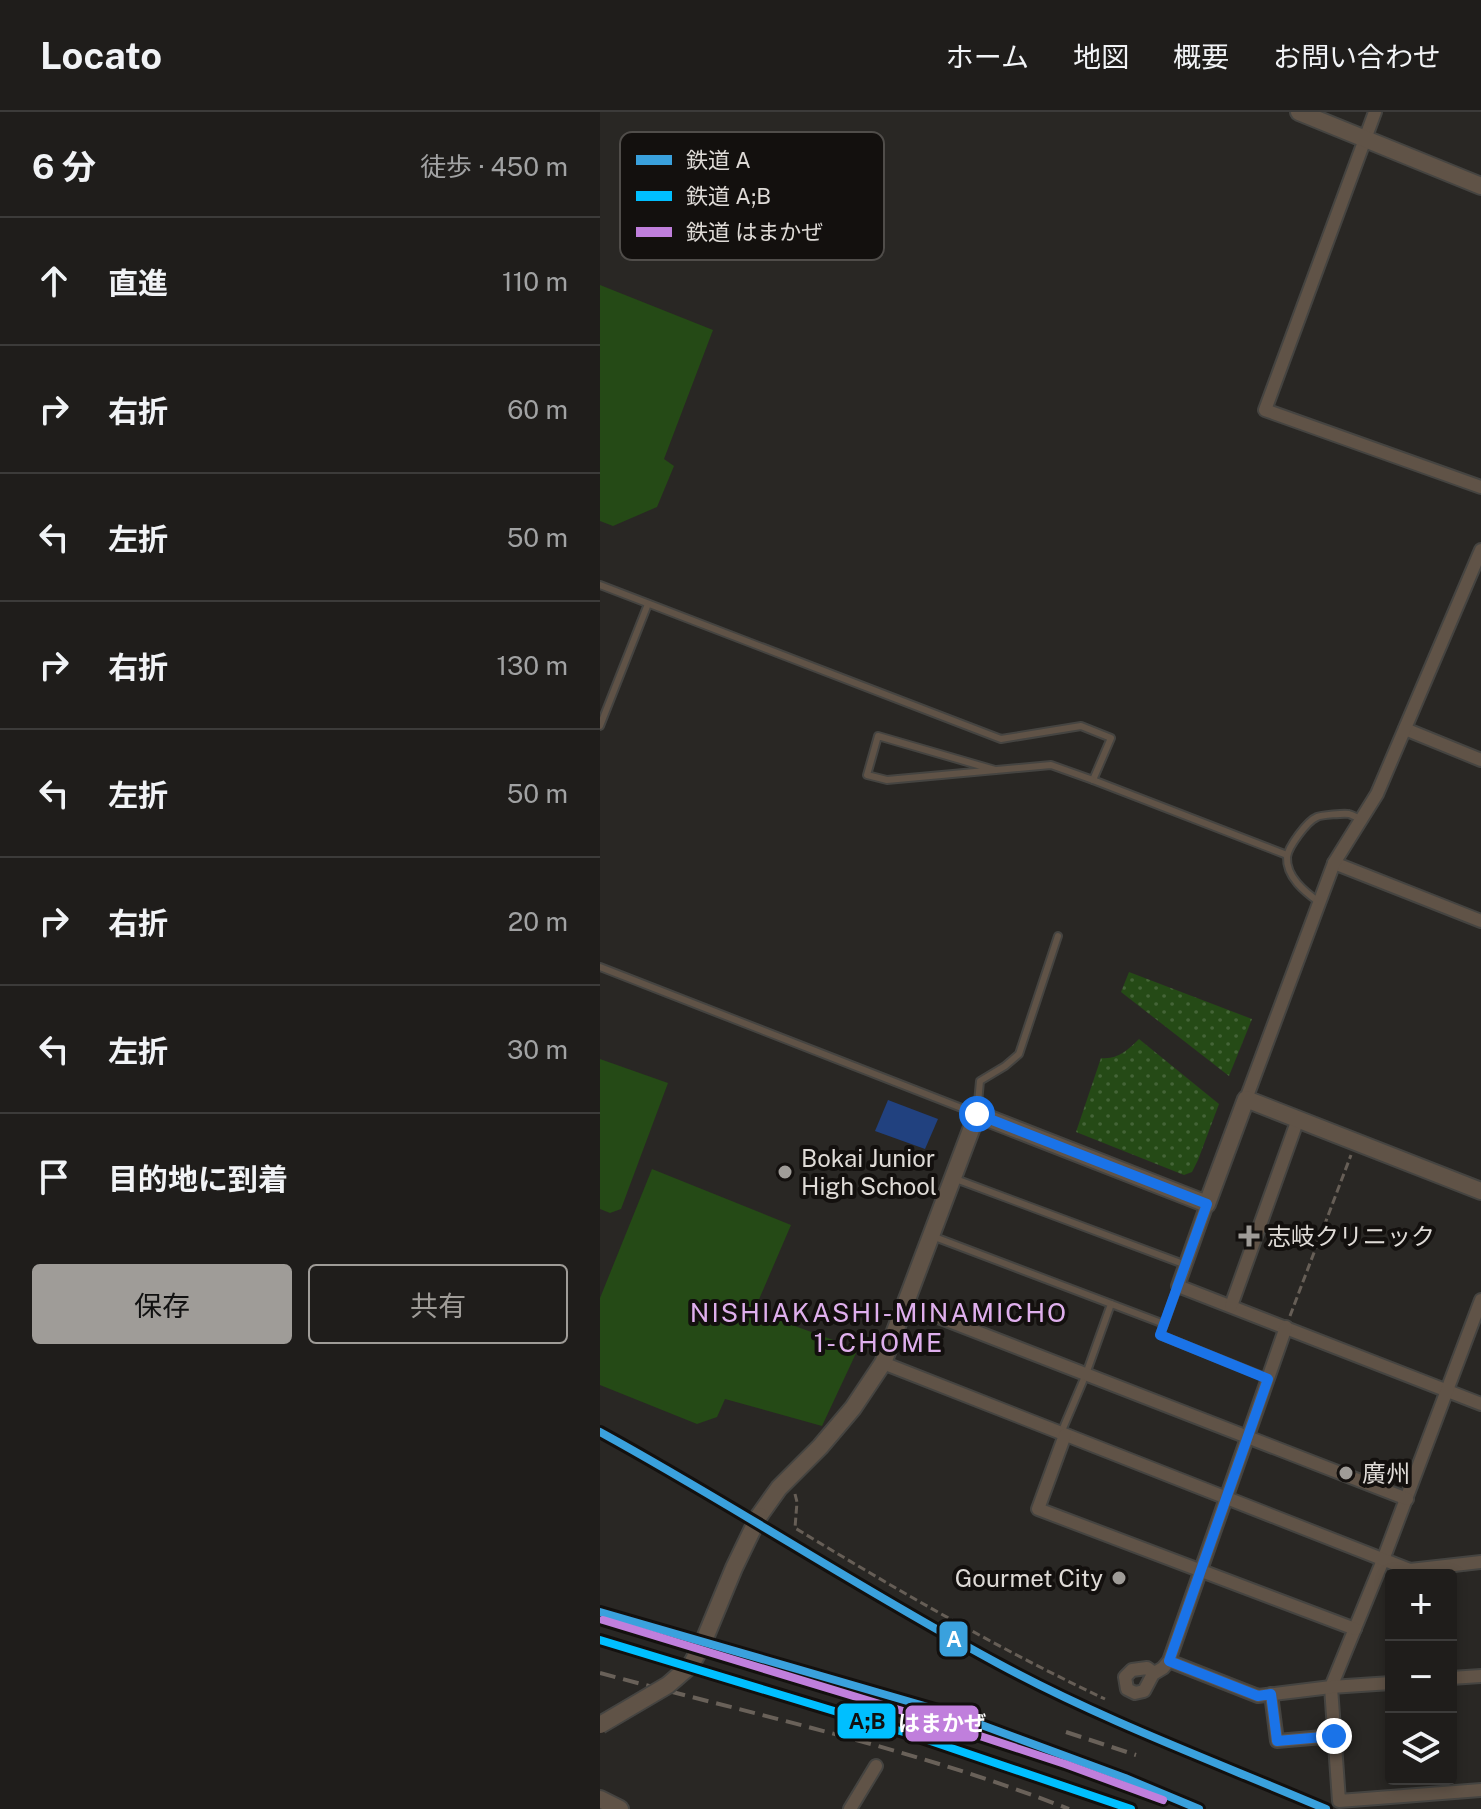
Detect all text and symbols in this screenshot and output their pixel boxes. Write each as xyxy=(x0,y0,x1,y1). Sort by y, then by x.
text: Locato xyxy=(40,33,162,78)
text: ホーム xyxy=(946,40,1029,73)
text: 地図 xyxy=(1073,40,1129,73)
text: 概要 xyxy=(1173,40,1229,73)
text: お問い合わせ xyxy=(1273,40,1441,73)
legend xyxy=(620,132,884,260)
text: 6 分 xyxy=(32,147,96,187)
text: 鉄道 A xyxy=(686,147,751,173)
text: 徒歩 · 450 m xyxy=(420,151,568,182)
text: 鉄道 A;B xyxy=(686,183,771,209)
text: 鉄道 はまかぜ xyxy=(686,219,823,245)
icon: ahead xyxy=(32,259,76,303)
text: 直進 xyxy=(108,265,168,301)
text: 110 m xyxy=(502,266,568,297)
icon: right xyxy=(32,387,76,431)
text: 右折 xyxy=(108,393,168,429)
text: 60 m xyxy=(507,394,568,425)
icon: left xyxy=(32,515,76,559)
text: 左折 xyxy=(108,521,168,557)
text: 50 m xyxy=(507,522,568,553)
icon: right xyxy=(32,643,76,687)
text: 右折 xyxy=(108,649,168,685)
text: 130 m xyxy=(496,650,568,681)
icon: left xyxy=(32,771,76,815)
text: 左折 xyxy=(108,777,168,813)
text: 50 m xyxy=(507,778,568,809)
icon: right xyxy=(32,899,76,943)
text: 右折 xyxy=(108,905,168,941)
text: 20 m xyxy=(508,906,568,937)
icon: left xyxy=(32,1027,76,1071)
text: 左折 xyxy=(108,1033,168,1069)
text: 30 m xyxy=(507,1034,568,1065)
route start xyxy=(959,1096,995,1132)
place label: Bokai Junior High School xyxy=(801,1144,937,1200)
icon: arrive xyxy=(32,1155,76,1199)
text: 目的地に到着 xyxy=(108,1161,288,1197)
marker: Bokai Junior High School xyxy=(776,1163,794,1181)
place label: 志岐クリニック xyxy=(1267,1222,1435,1250)
marker: 志岐クリニック xyxy=(1238,1225,1260,1247)
button: 保存 xyxy=(32,1264,292,1344)
button: 共有 xyxy=(308,1264,568,1344)
district label: NISHIAKASHI-MINAMICHO 1-CHOME xyxy=(690,1297,1068,1358)
place label: 廣州 xyxy=(1362,1459,1410,1487)
marker: 廣州 xyxy=(1337,1464,1355,1482)
place label: Gourmet City xyxy=(955,1564,1103,1592)
marker: Gourmet City xyxy=(1110,1569,1128,1587)
map controls xyxy=(1385,1569,1457,1785)
button: + xyxy=(1385,1569,1457,1641)
line badge: A xyxy=(938,1620,969,1658)
text: A xyxy=(946,1626,962,1652)
button: − xyxy=(1385,1641,1457,1713)
line badge: A;B xyxy=(836,1702,897,1740)
line badge: はまかぜ xyxy=(904,1704,980,1743)
text: A;B xyxy=(848,1708,886,1734)
text: はまかぜ xyxy=(898,1710,986,1736)
button: layers xyxy=(1385,1713,1457,1785)
route end xyxy=(1316,1718,1352,1754)

